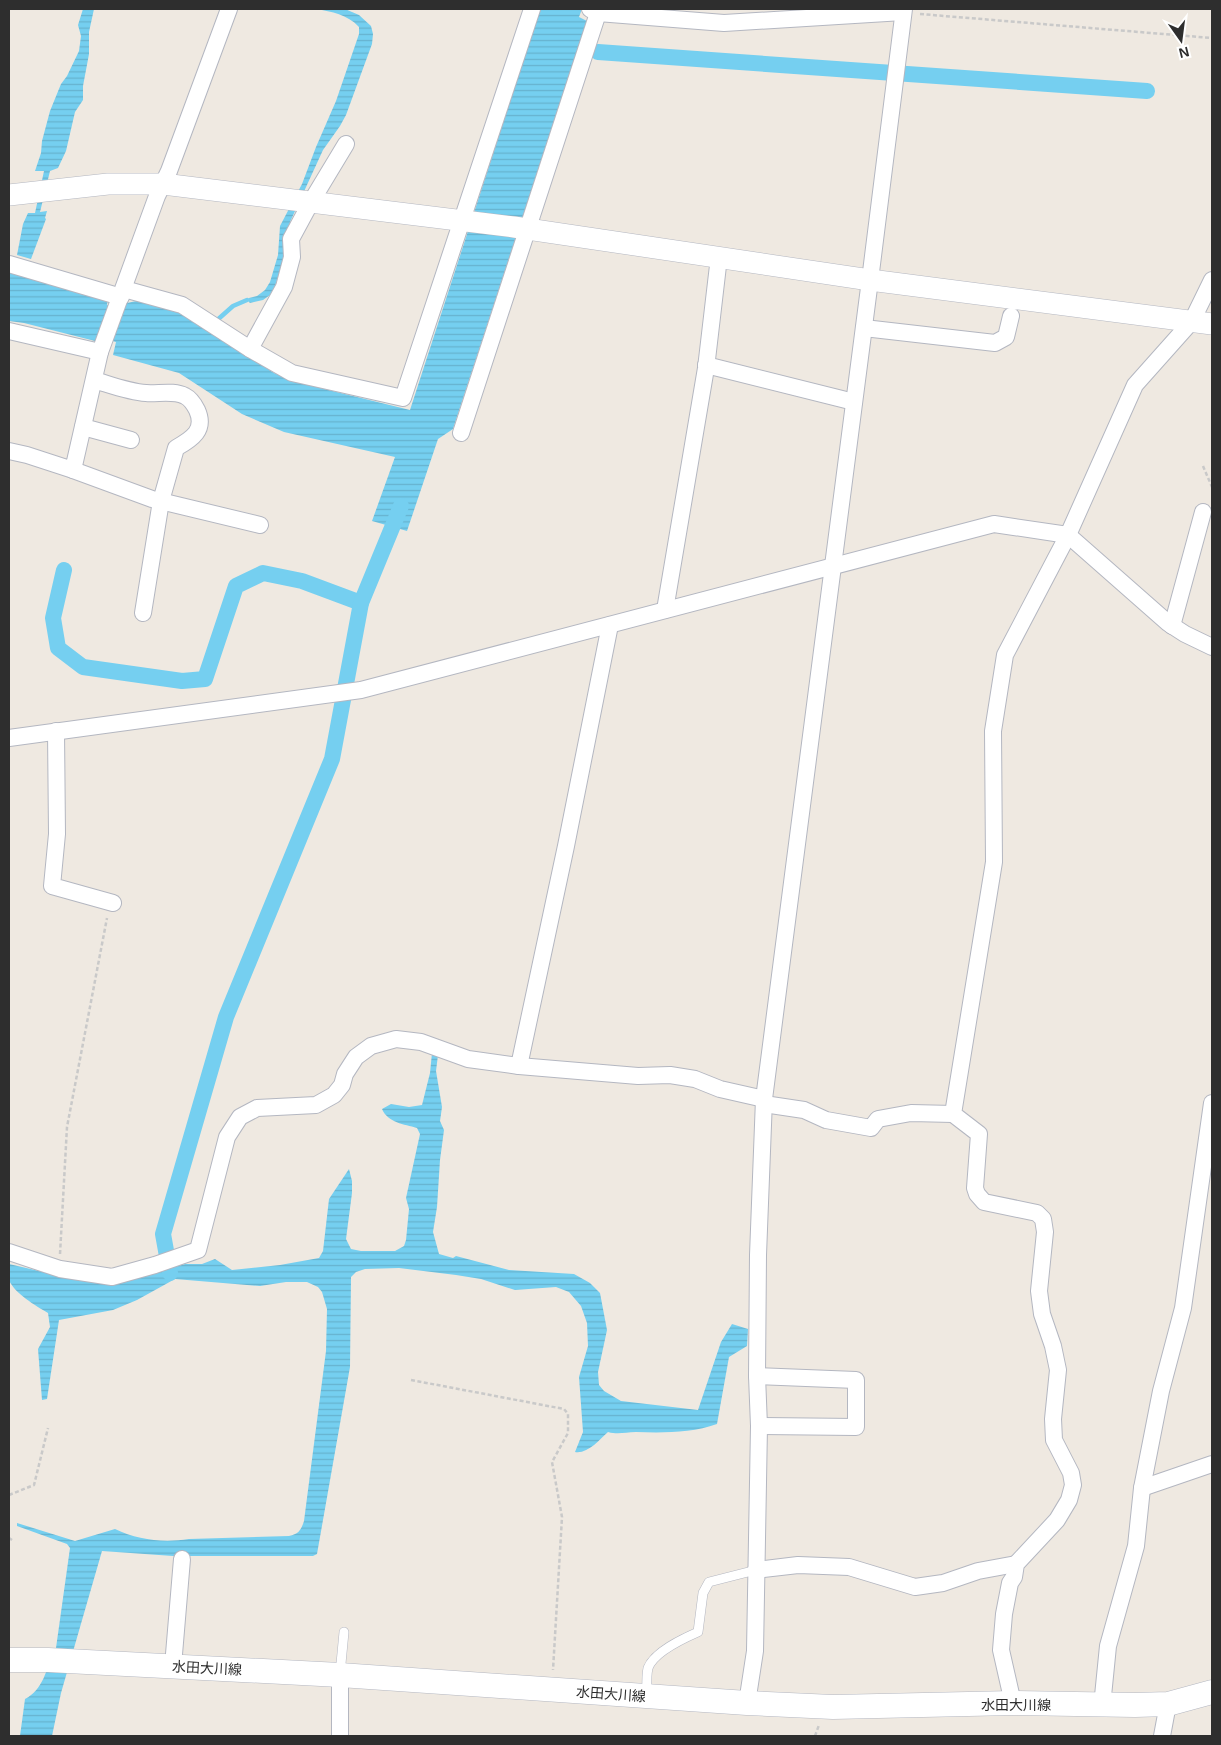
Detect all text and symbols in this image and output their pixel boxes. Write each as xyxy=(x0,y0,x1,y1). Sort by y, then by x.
north arrow xyxy=(1156,15,1206,65)
text: N xyxy=(1177,44,1191,62)
street label: 水田大川線 xyxy=(172,1658,242,1678)
street label: 水田大川線 xyxy=(576,1684,646,1704)
street label: 水田大川線 xyxy=(981,1697,1051,1713)

